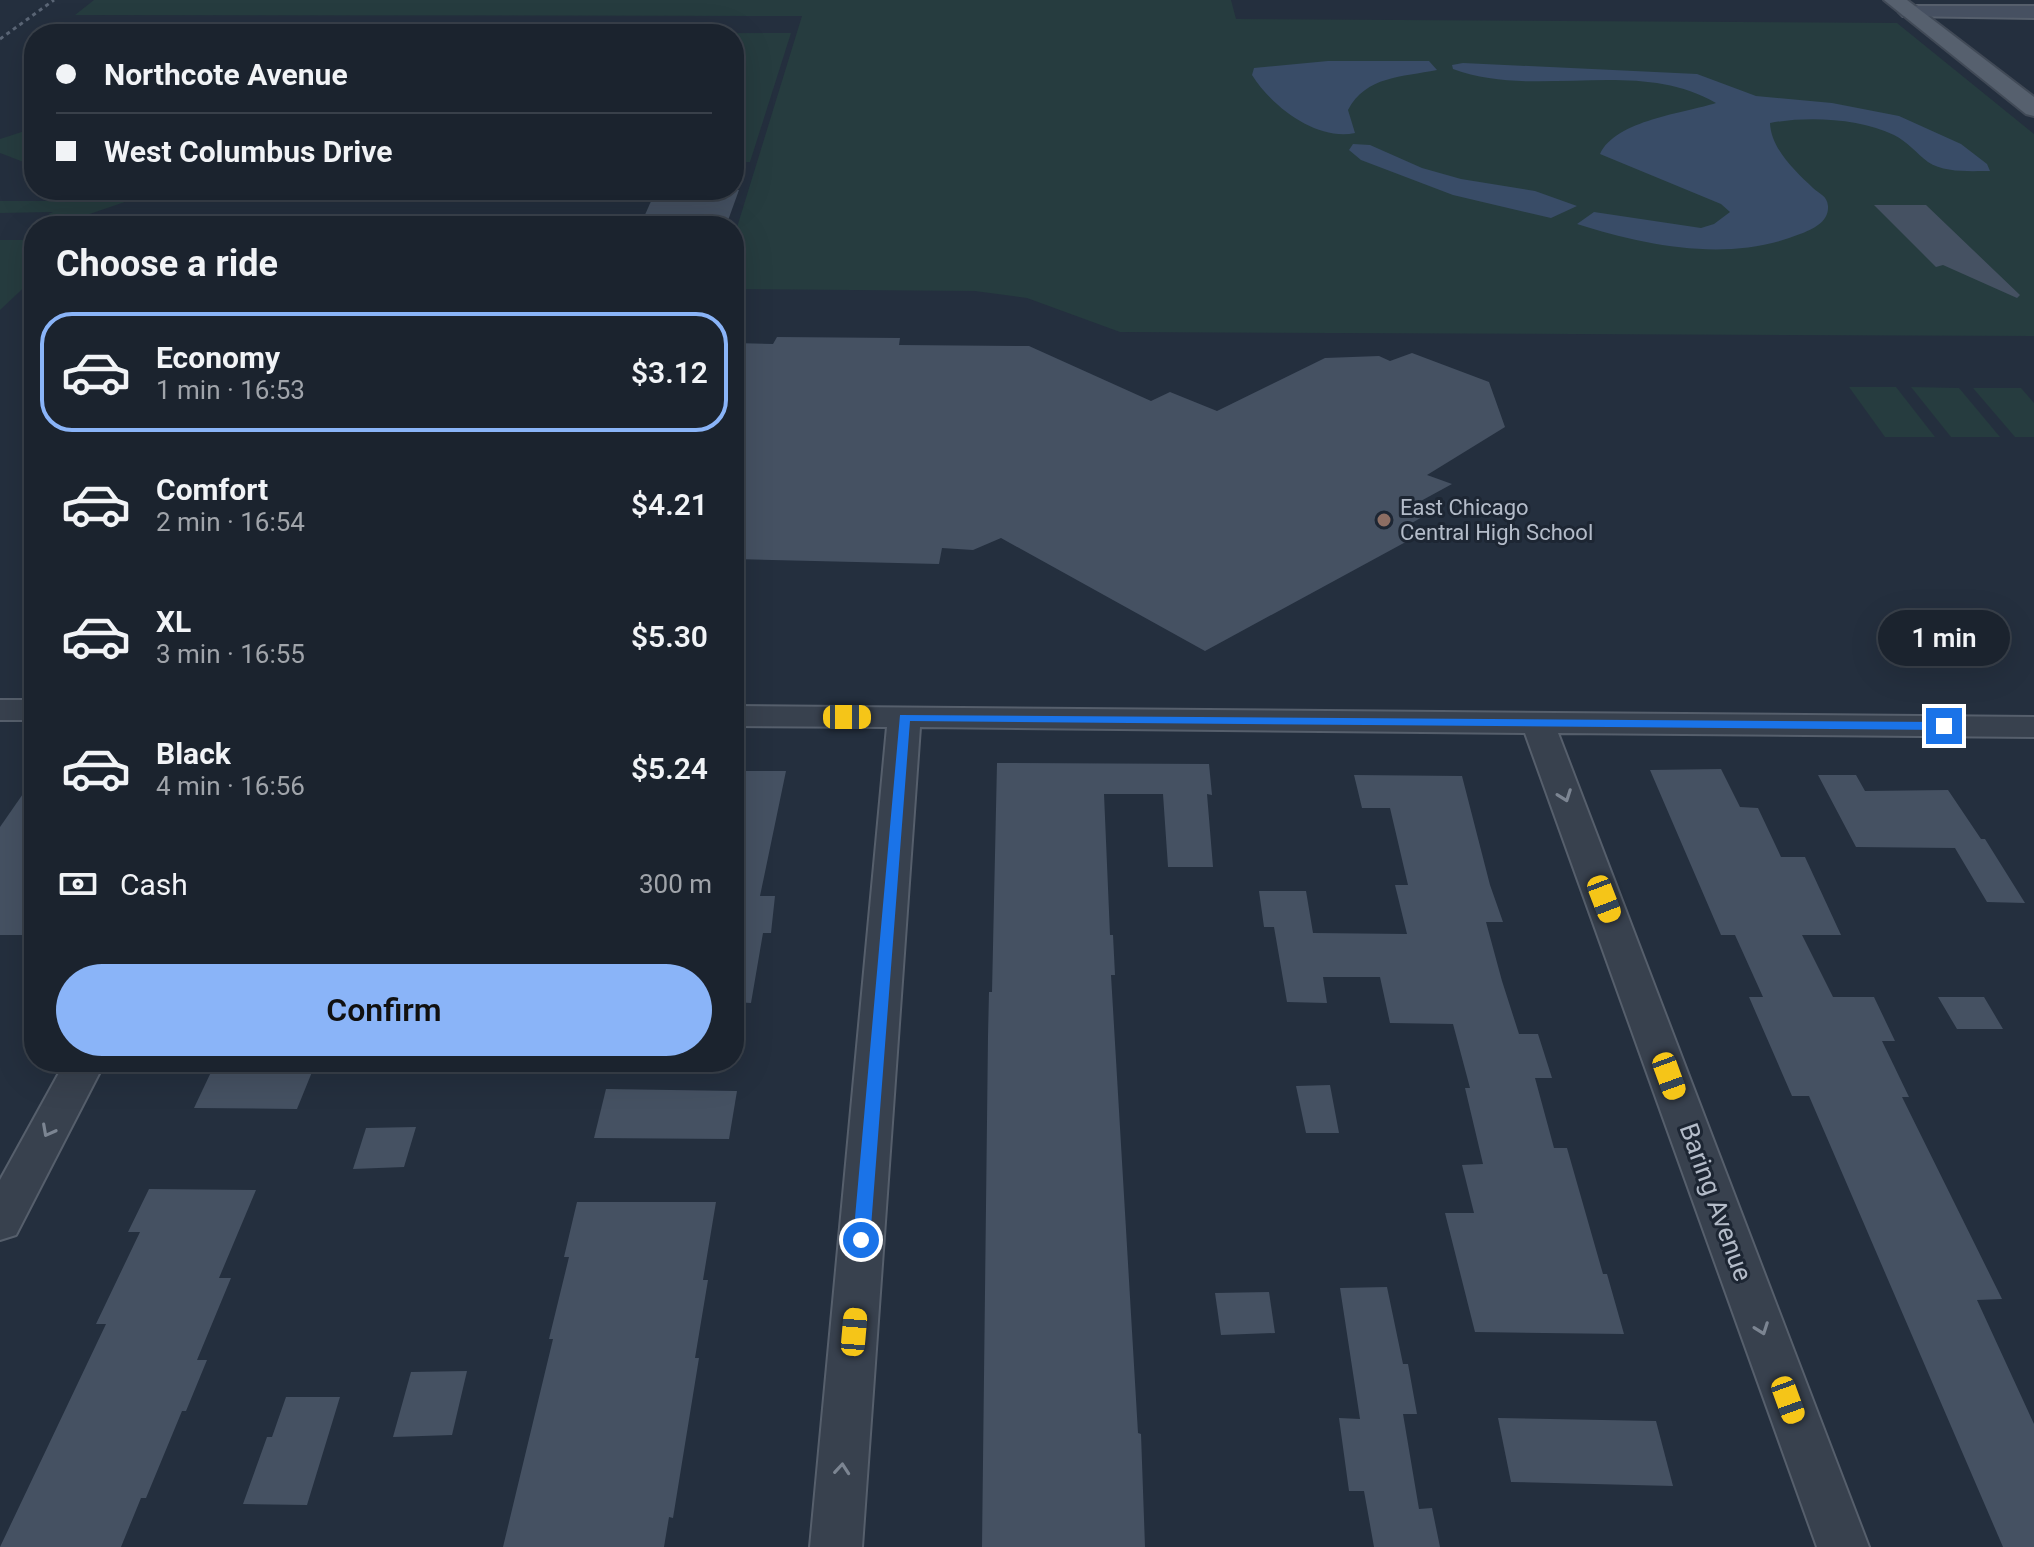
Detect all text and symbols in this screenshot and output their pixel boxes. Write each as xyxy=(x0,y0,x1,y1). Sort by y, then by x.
text: Northcote Avenue xyxy=(104,57,348,92)
text: West Columbus Drive xyxy=(104,134,392,169)
text: Choose a ride xyxy=(56,243,278,285)
icon: car xyxy=(60,336,132,408)
text: Economy xyxy=(156,340,280,375)
text: $3.12 xyxy=(631,355,708,390)
text: 1 min · 16:53 xyxy=(156,375,305,405)
icon: car xyxy=(60,468,132,540)
text: Comfort xyxy=(156,472,268,507)
text: $4.21 xyxy=(631,487,708,522)
place label: East Chicago Central High School xyxy=(1400,495,1593,545)
text: 2 min · 16:54 xyxy=(156,507,305,537)
marker: East Chicago Central High School xyxy=(1375,511,1393,529)
icon: car xyxy=(60,600,132,672)
text: XL xyxy=(156,604,191,639)
callout: 1 min xyxy=(1878,610,2010,666)
text: $5.30 xyxy=(631,619,708,654)
text: 1 min xyxy=(1911,623,1977,653)
text: 3 min · 16:55 xyxy=(156,639,305,669)
car xyxy=(823,705,871,729)
route end xyxy=(1926,708,1962,744)
icon: car xyxy=(60,732,132,804)
text: Black xyxy=(156,736,231,771)
text: $5.24 xyxy=(631,751,708,786)
text: 4 min · 16:56 xyxy=(156,771,305,801)
one-way arrow xyxy=(1556,788,1572,802)
icon: cash xyxy=(56,862,100,906)
text: Cash xyxy=(120,867,188,902)
text: 300 m xyxy=(639,869,712,899)
car xyxy=(1584,872,1624,926)
button: Confirm xyxy=(56,964,712,1056)
car xyxy=(1650,1049,1688,1103)
street label: Baring Avenue xyxy=(1674,1119,1758,1285)
one-way arrow xyxy=(43,1122,58,1137)
route start xyxy=(843,1222,879,1258)
car xyxy=(840,1307,868,1357)
one-way arrow xyxy=(1752,1321,1769,1335)
car xyxy=(1769,1373,1807,1427)
one-way arrow xyxy=(833,1462,850,1475)

